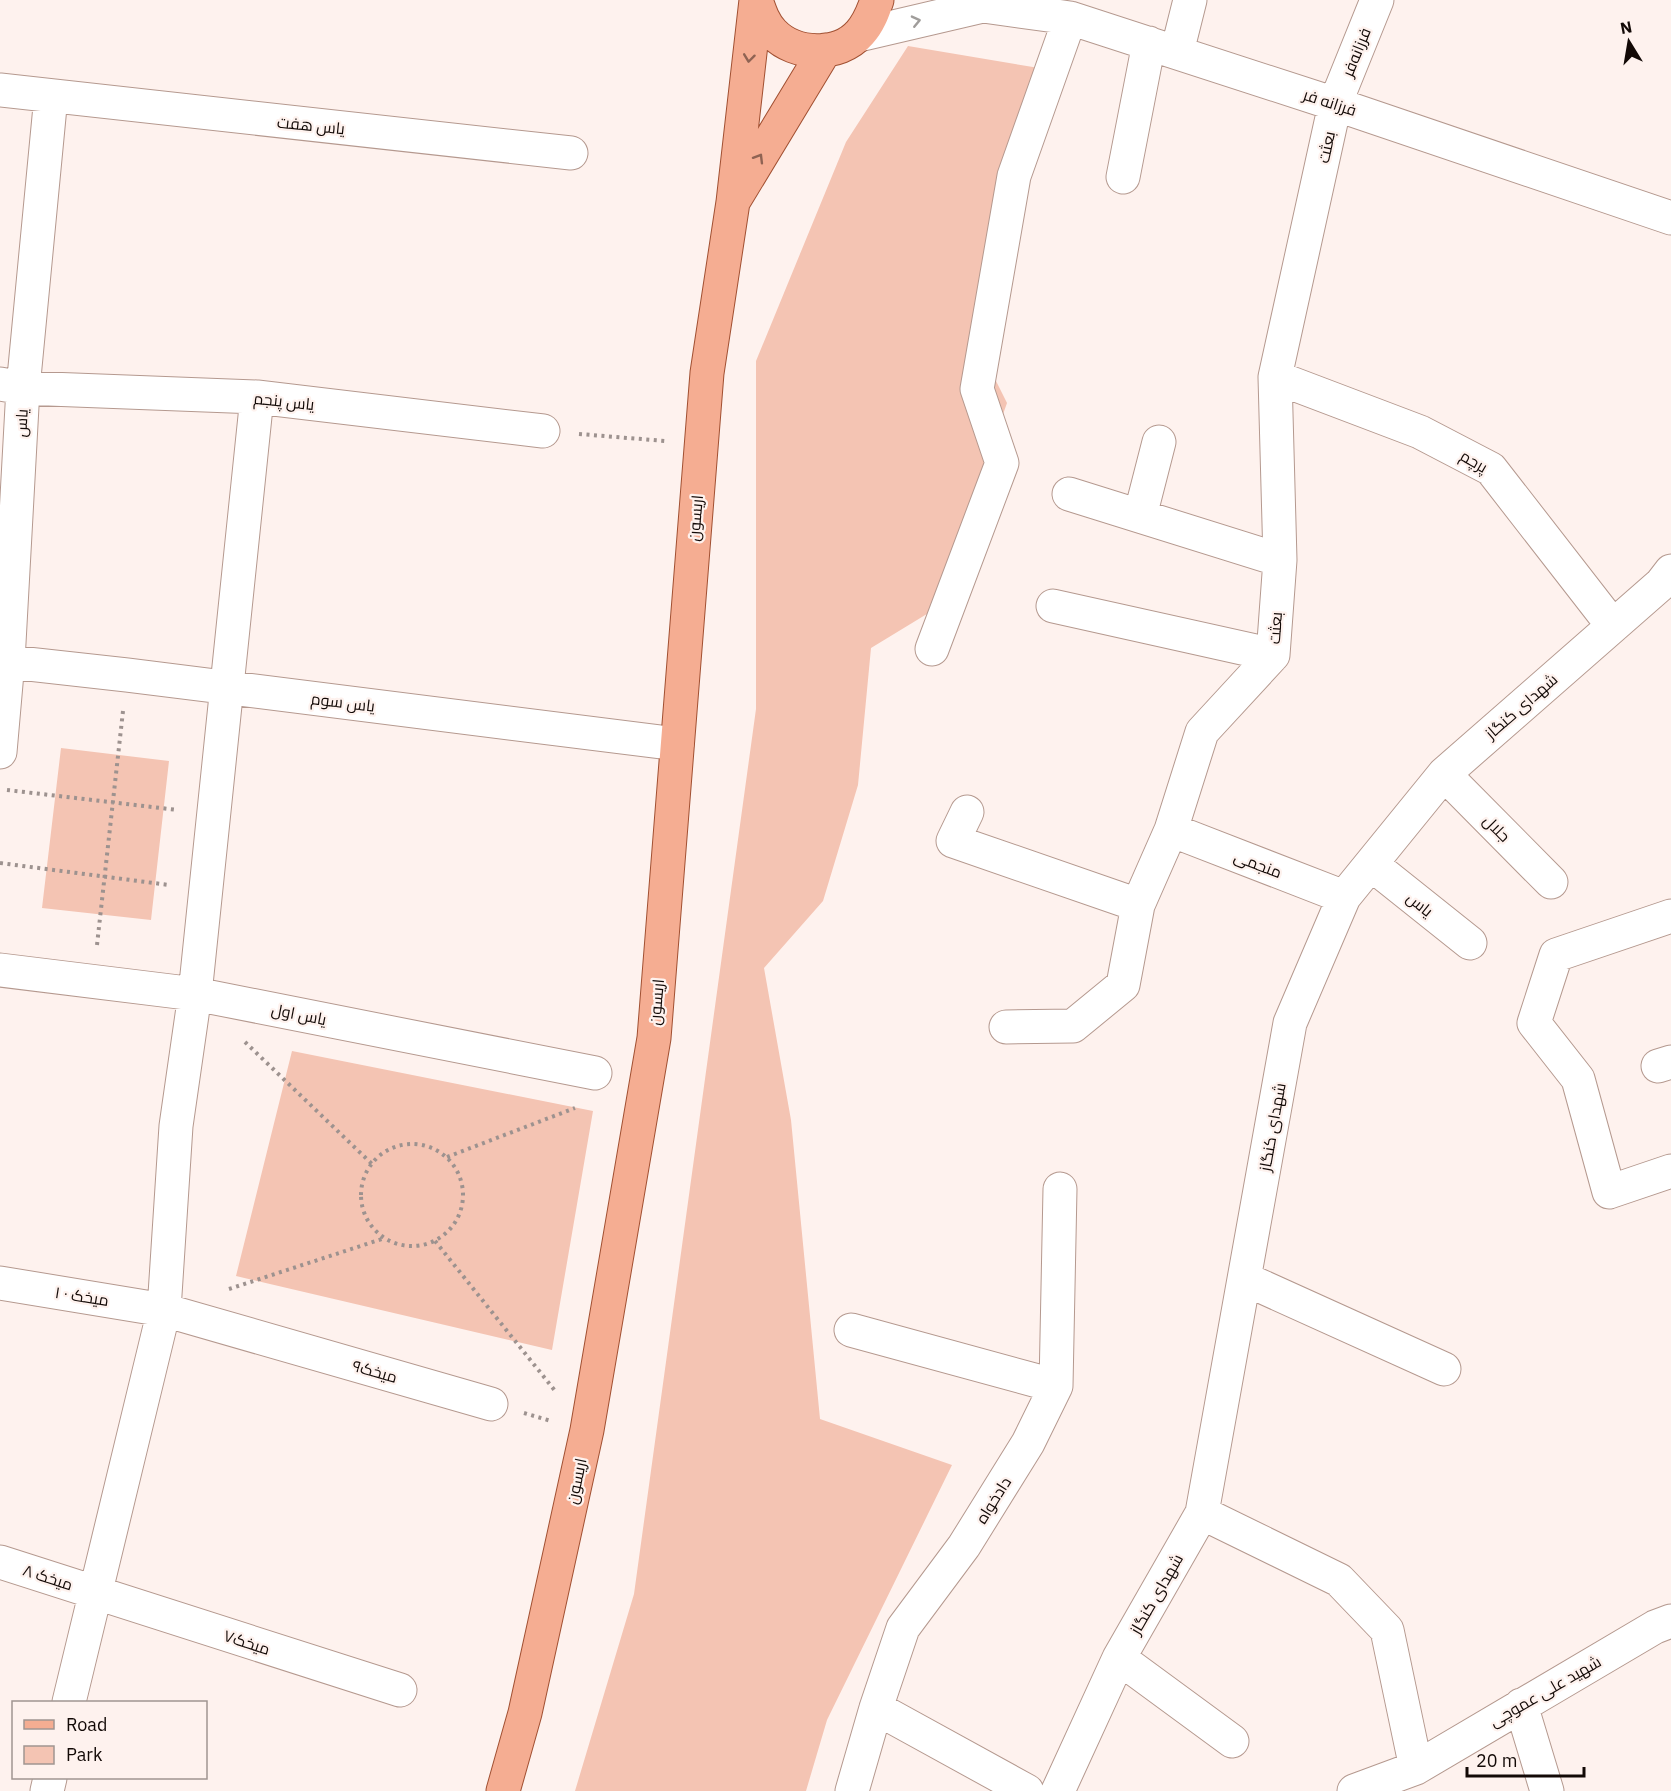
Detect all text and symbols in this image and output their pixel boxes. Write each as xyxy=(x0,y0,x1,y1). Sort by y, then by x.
north arrow xyxy=(1599,12,1659,72)
one-way arrow xyxy=(911,16,921,29)
text: N xyxy=(1619,16,1634,38)
street label: فرزانه‌فر xyxy=(1337,25,1375,80)
one-way arrow xyxy=(744,54,756,63)
street label: فرزانه فر xyxy=(1300,84,1359,120)
street label: یاس هفت xyxy=(276,111,347,140)
street label: بعثت xyxy=(1313,129,1339,165)
one-way arrow xyxy=(752,154,764,164)
street label: یاس پنجم xyxy=(252,388,316,416)
street label: یاس xyxy=(10,408,33,438)
street label: پرچم xyxy=(1456,445,1492,479)
street label: اریسون xyxy=(683,494,708,542)
street label: بعثت xyxy=(1264,611,1286,645)
street label: شهدای کنگاز xyxy=(1480,669,1562,744)
street label: یاس سوم xyxy=(309,688,377,718)
street label: جلال xyxy=(1479,810,1515,846)
street label: منجمی xyxy=(1231,846,1285,883)
street label: یاس xyxy=(1402,887,1438,922)
street label: اریسون xyxy=(644,978,669,1026)
street label: یاس اول xyxy=(269,999,329,1030)
street label: شهدای کنگاز xyxy=(1254,1081,1291,1174)
street label: میخک ۰ ۱ xyxy=(54,1282,110,1310)
street label: میخک۹ xyxy=(350,1355,400,1387)
street label: اریسون xyxy=(561,1456,592,1506)
street label: دادخواه xyxy=(971,1473,1015,1527)
street label: شهدای کنگاز xyxy=(1124,1550,1188,1639)
street label: میخک ۸ xyxy=(20,1560,76,1594)
street label: میخک۷ xyxy=(221,1625,273,1659)
street label: شهید علی عموچی xyxy=(1486,1651,1605,1733)
legend xyxy=(12,1701,207,1779)
text: Road xyxy=(66,1713,107,1736)
scale bar xyxy=(1467,1740,1584,1778)
text: Park xyxy=(66,1743,103,1766)
text: 20 m xyxy=(1476,1749,1518,1772)

